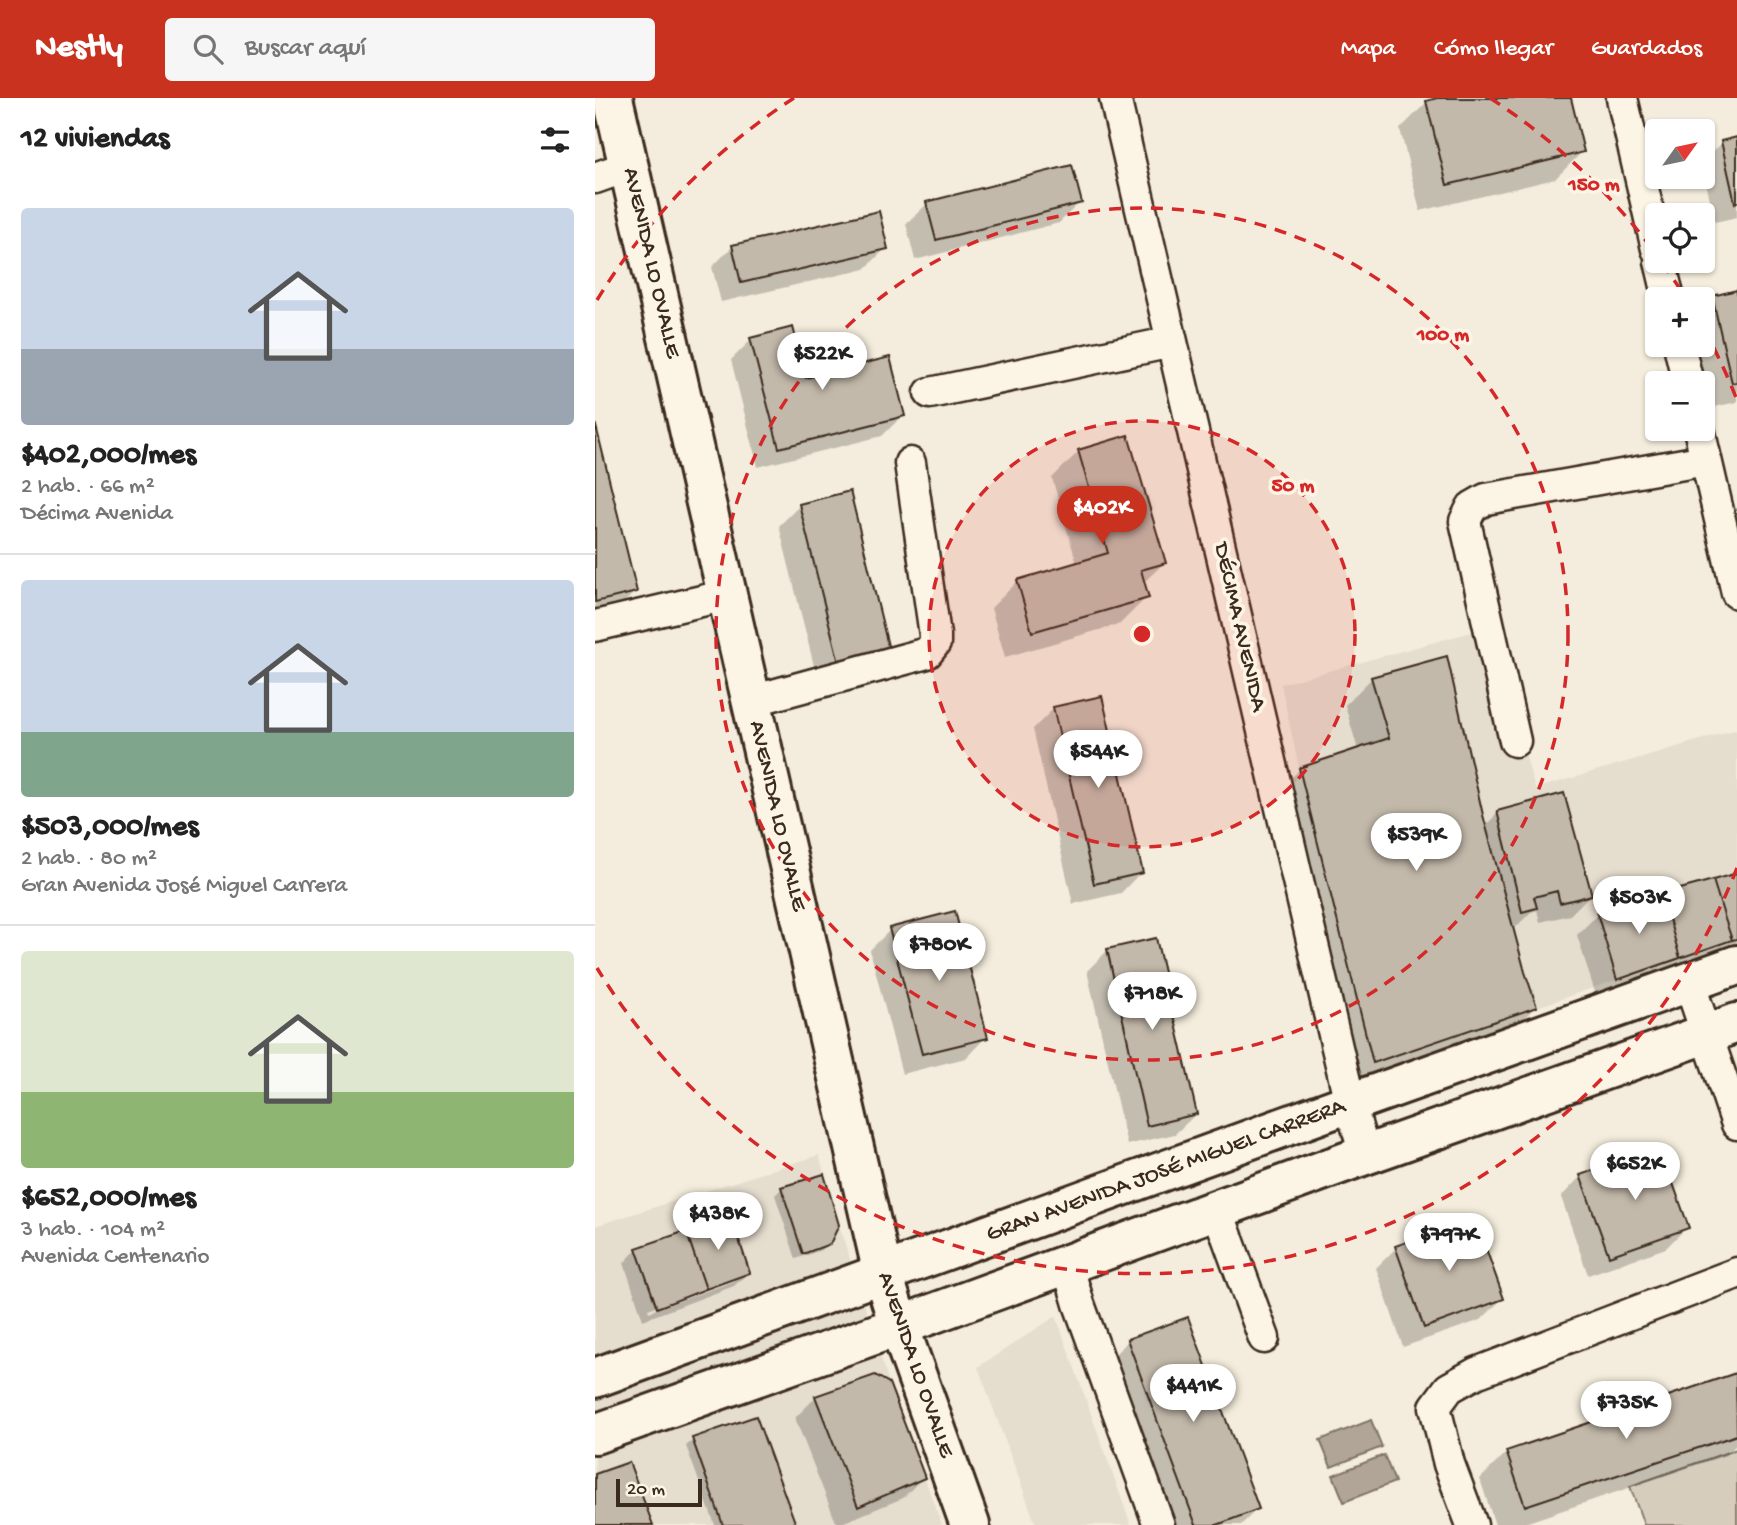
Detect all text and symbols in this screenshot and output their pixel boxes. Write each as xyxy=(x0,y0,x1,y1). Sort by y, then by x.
search box xyxy=(165,18,655,81)
text: Nestly xyxy=(35,30,123,68)
icon: search xyxy=(189,30,227,68)
text: Buscar aquí xyxy=(245,34,366,65)
text: Mapa xyxy=(1341,35,1396,64)
text: Cómo llegar xyxy=(1434,35,1553,64)
text: Guardados xyxy=(1591,35,1702,64)
north arrow xyxy=(1645,119,1715,189)
map controls xyxy=(1645,119,1715,441)
icon: filters xyxy=(536,121,574,159)
text: 12 viviendas xyxy=(21,123,169,158)
street label: AVENIDA LO OVALLE xyxy=(616,165,686,362)
text: 150 m xyxy=(1567,174,1620,199)
button: locate xyxy=(1645,203,1715,273)
icon: home xyxy=(235,253,361,379)
button: + xyxy=(1645,287,1715,357)
text: 100 m xyxy=(1416,324,1469,349)
pin: $522K xyxy=(773,332,871,392)
text: $522K xyxy=(793,341,851,368)
button: − xyxy=(1645,371,1715,441)
text: $402,000/mes xyxy=(21,439,196,474)
text: 2 hab. · 66 m² xyxy=(21,474,155,501)
text: 50 m xyxy=(1272,475,1315,500)
pin: $402K xyxy=(1053,486,1151,546)
text: $402K xyxy=(1073,495,1131,522)
text: Décima Avenida xyxy=(21,501,173,528)
street label: DÉCIMA AVENIDA xyxy=(1206,538,1272,715)
centre of rings xyxy=(1130,622,1154,646)
icon: home xyxy=(235,625,361,751)
street label: AVENIDA LO OVALLE xyxy=(742,718,812,915)
pin: $544K xyxy=(1049,730,1147,790)
text: $544K xyxy=(1070,739,1126,766)
text: $503,000/mes xyxy=(21,811,198,846)
pin: $539K xyxy=(1367,814,1465,873)
text: $539K xyxy=(1387,822,1445,849)
text: 2 hab. · 80 m² xyxy=(21,846,157,873)
text: Gran Avenida José Miguel Carrera xyxy=(21,873,347,900)
pin: $503K xyxy=(1590,876,1688,936)
text: $503K xyxy=(1609,885,1669,912)
pin: $780K xyxy=(890,924,988,983)
text: $780K xyxy=(909,932,969,959)
pin: $718K xyxy=(1103,972,1201,1032)
text: $718K xyxy=(1124,981,1180,1008)
icon: home xyxy=(235,996,361,1122)
street label: GRAN AVENIDA JOSÉ MIGUEL CARRERA xyxy=(983,1093,1350,1249)
pin: $652K xyxy=(1586,1142,1684,1202)
text: $652K xyxy=(1606,1151,1664,1178)
text: $652,000/mes xyxy=(21,1182,196,1217)
pin: $438K xyxy=(669,1192,767,1252)
text: $438K xyxy=(689,1201,747,1228)
pin: $797K xyxy=(1400,1214,1498,1273)
text: 3 hab. · 104 m² xyxy=(21,1217,165,1244)
text: $797K xyxy=(1420,1222,1478,1249)
text: Avenida Centenario xyxy=(21,1244,209,1271)
street label: AVENIDA LO OVALLE xyxy=(871,1269,960,1463)
pin: $441K xyxy=(1144,1364,1242,1424)
text: $441K xyxy=(1166,1373,1220,1400)
pin: $735K xyxy=(1577,1382,1675,1441)
text: $735K xyxy=(1597,1390,1656,1417)
scale bar xyxy=(616,1476,702,1508)
text: 20 m xyxy=(627,1479,665,1502)

